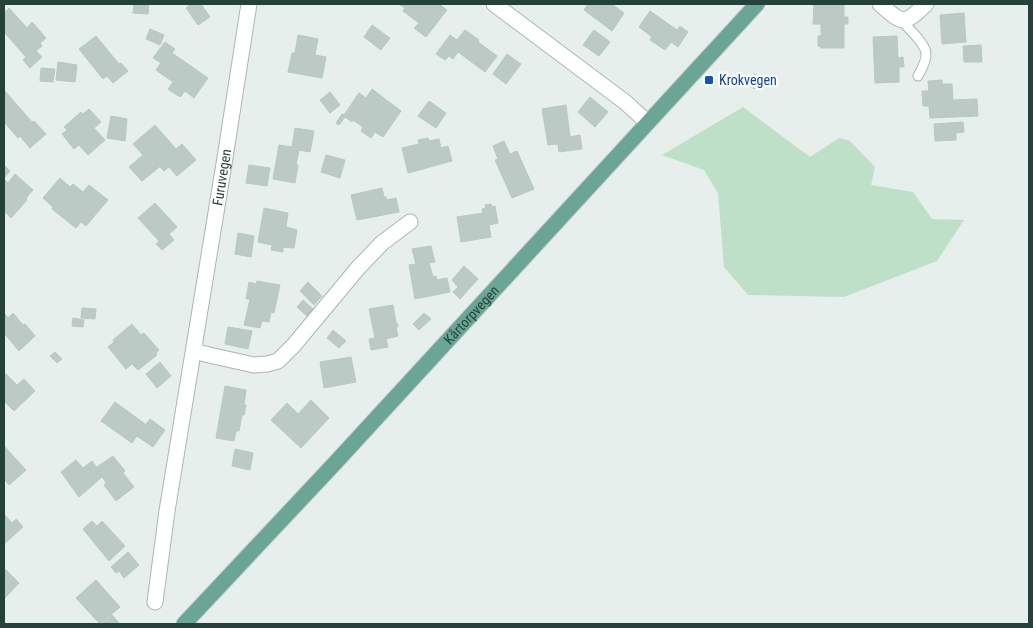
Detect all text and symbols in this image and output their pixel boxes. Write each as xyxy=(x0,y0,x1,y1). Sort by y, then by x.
place label: Krokvegen xyxy=(719,72,777,88)
marker: Krokvegen xyxy=(703,74,715,86)
street label: Furuvegen xyxy=(209,148,234,207)
street label: Kårtorpvegen xyxy=(440,282,502,347)

